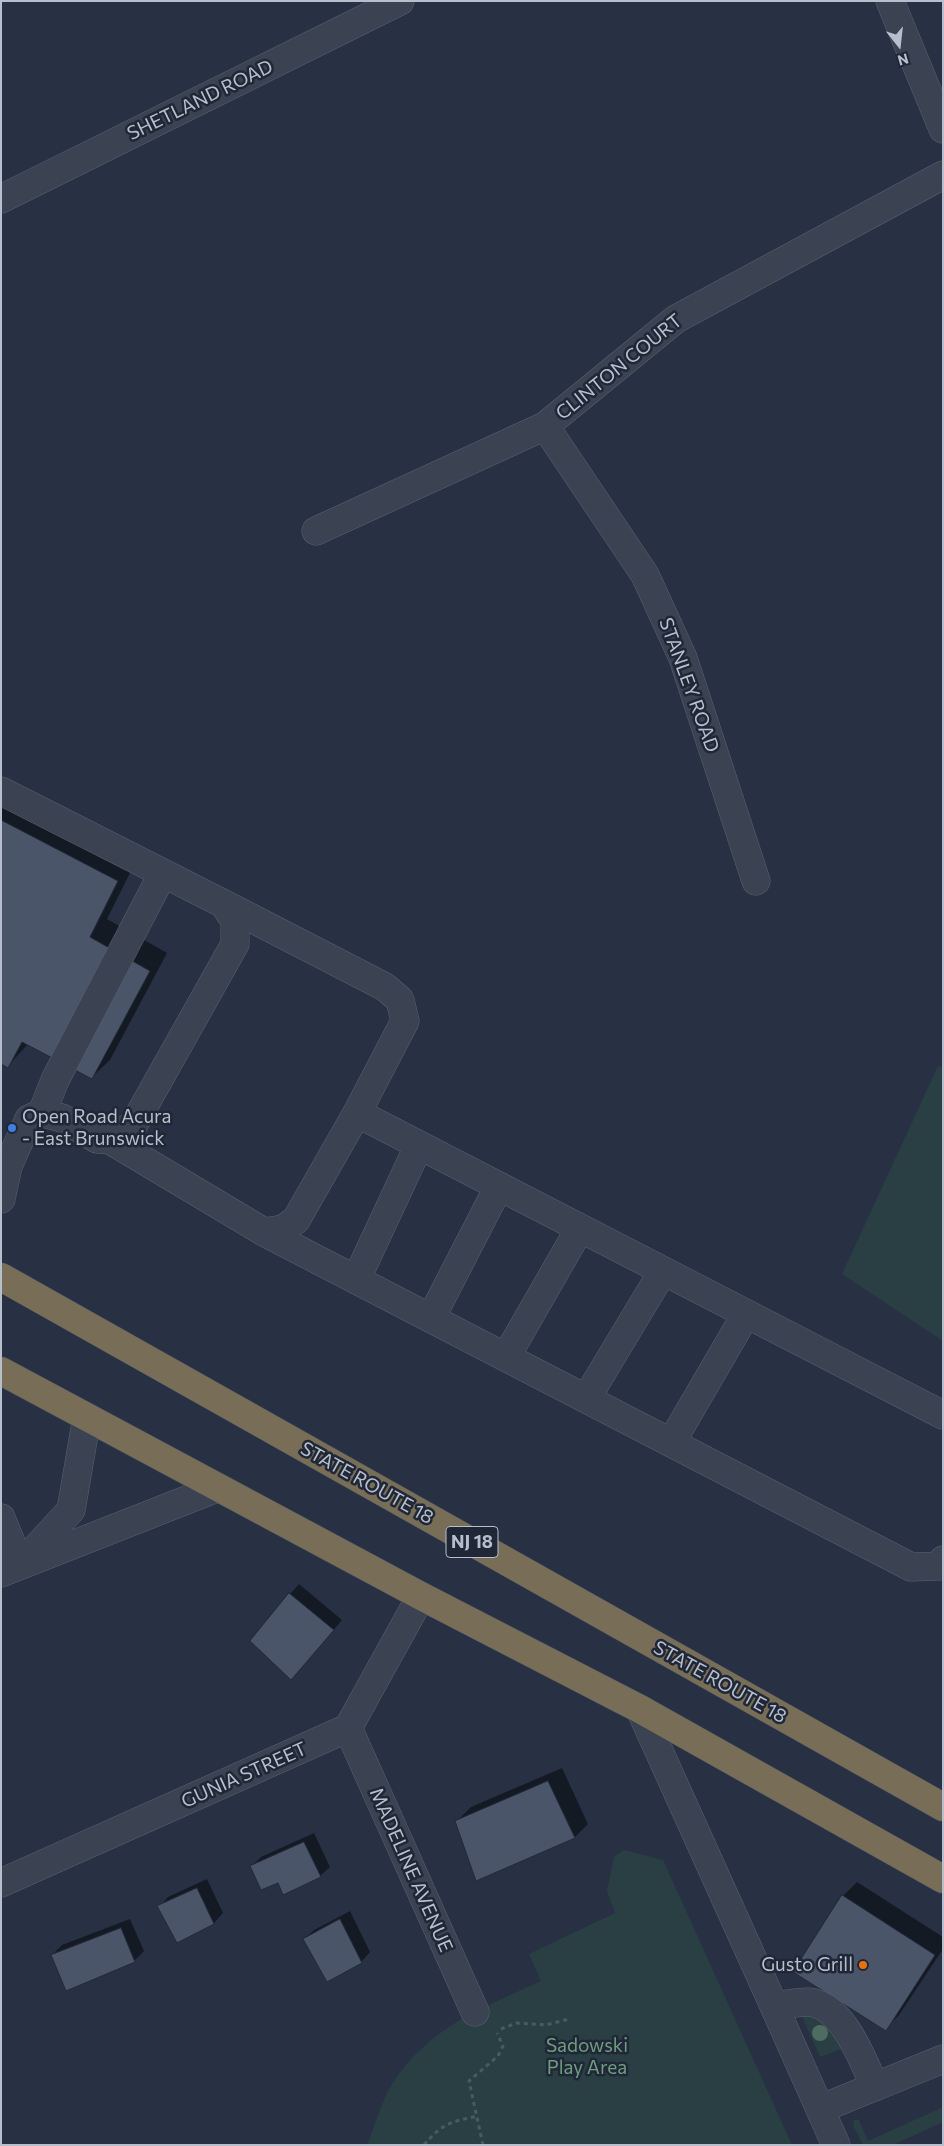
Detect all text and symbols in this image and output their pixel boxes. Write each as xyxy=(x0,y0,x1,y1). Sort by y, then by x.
north arrow xyxy=(874,20,924,70)
text: N xyxy=(896,50,911,70)
street label: SHETLAND ROAD xyxy=(123,55,277,145)
street label: CLINTON COURT xyxy=(551,309,687,425)
street label: STANLEY ROAD xyxy=(654,615,724,755)
place label: Open Road Acura - East Brunswick xyxy=(22,1106,171,1150)
marker: Open Road Acura - East Brunswick xyxy=(6,1122,18,1134)
street label: STATE ROUTE 18 xyxy=(297,1437,437,1529)
road number: NJ 18 xyxy=(446,1526,498,1558)
street label: STATE ROUTE 18 xyxy=(650,1636,790,1728)
street label: GUNIA STREET xyxy=(178,1737,310,1813)
street label: MADELINE AVENUE xyxy=(364,1784,458,1956)
place label: Gusto Grill xyxy=(761,1954,853,1976)
marker: Gusto Grill xyxy=(857,1959,869,1971)
park label: Sadowski Play Area xyxy=(546,2035,628,2079)

